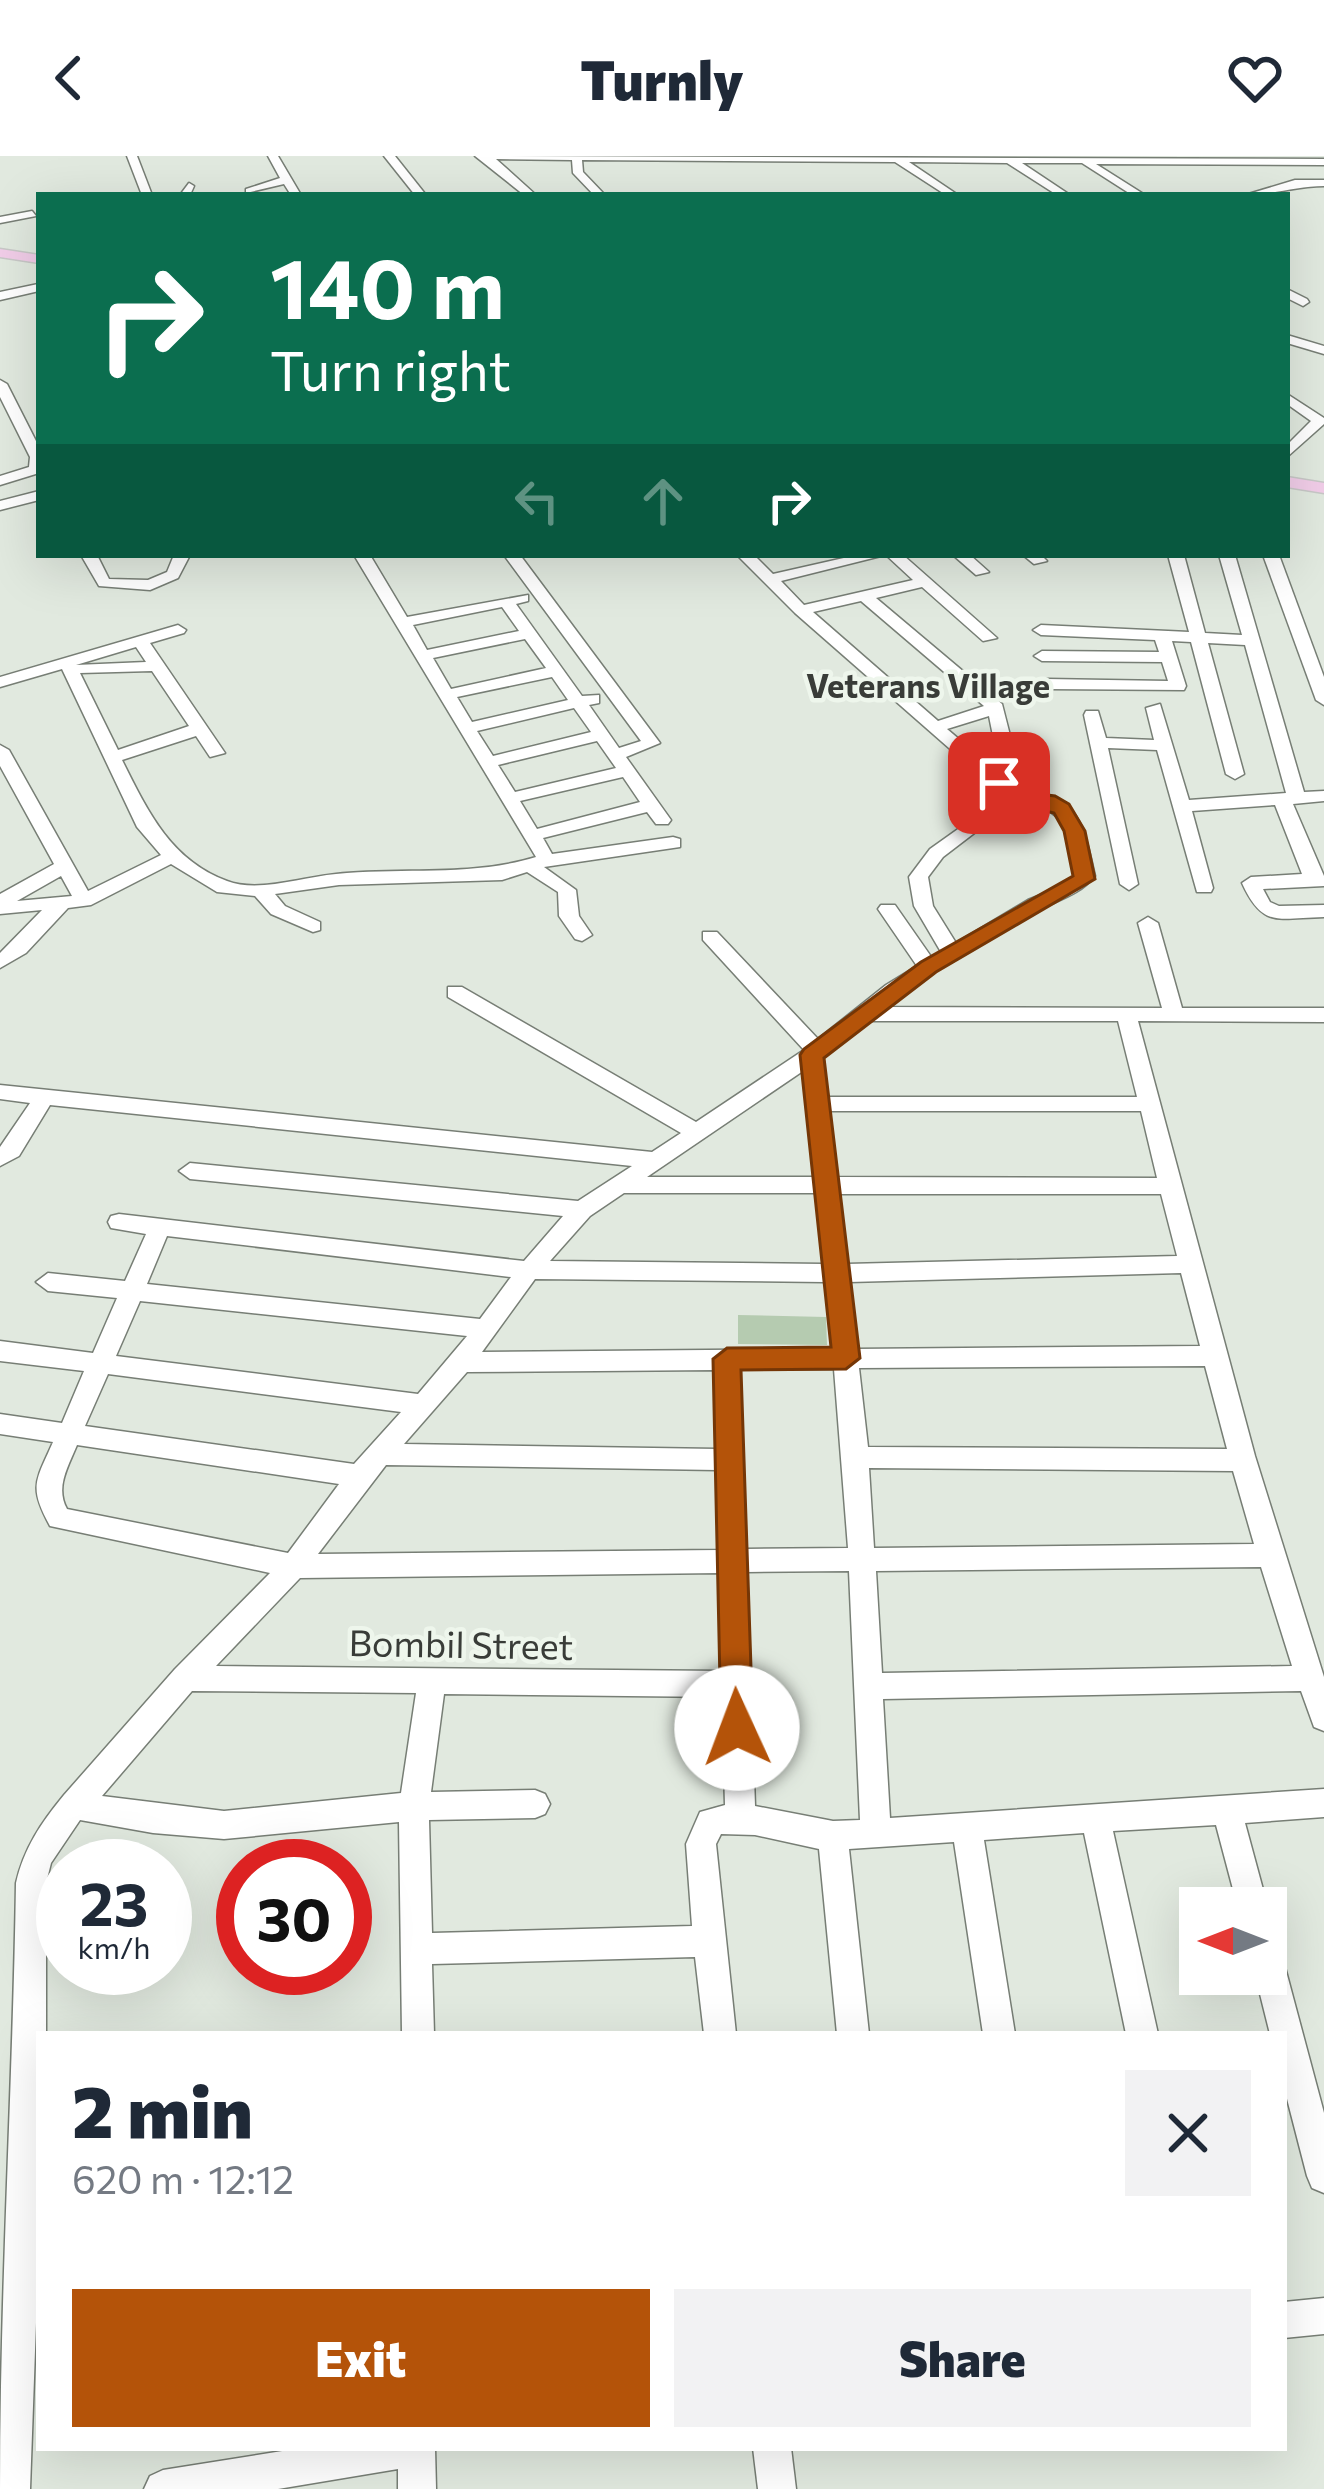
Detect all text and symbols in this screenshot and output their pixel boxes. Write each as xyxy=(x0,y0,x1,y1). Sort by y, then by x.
icon: back xyxy=(36,45,102,111)
text: Turnly xyxy=(580,45,744,111)
icon: heart xyxy=(1222,45,1288,111)
text: 140 m xyxy=(270,234,505,336)
icon: right xyxy=(72,240,228,396)
text: Turn right xyxy=(270,336,511,402)
icon: left xyxy=(504,468,570,534)
icon: ahead xyxy=(630,468,696,534)
icon: right xyxy=(756,468,822,534)
district label: Veterans Village xyxy=(806,664,1050,705)
pin xyxy=(948,732,1050,834)
icon: arrive xyxy=(966,750,1032,816)
street label: Bombil Street xyxy=(348,1619,574,1667)
position arrow xyxy=(674,1665,800,1791)
speed limit sign: 30 xyxy=(216,1839,372,1995)
text: 23 xyxy=(79,1865,149,1938)
north arrow xyxy=(1179,1887,1287,1995)
map controls xyxy=(1179,1887,1287,1995)
text: km/h xyxy=(78,1928,150,1965)
text: 2 min xyxy=(72,2065,253,2153)
button: close xyxy=(1125,2070,1251,2196)
text: 620 m · 12:12 xyxy=(72,2154,294,2202)
button: Exit xyxy=(72,2289,650,2427)
button: Share xyxy=(674,2289,1251,2427)

